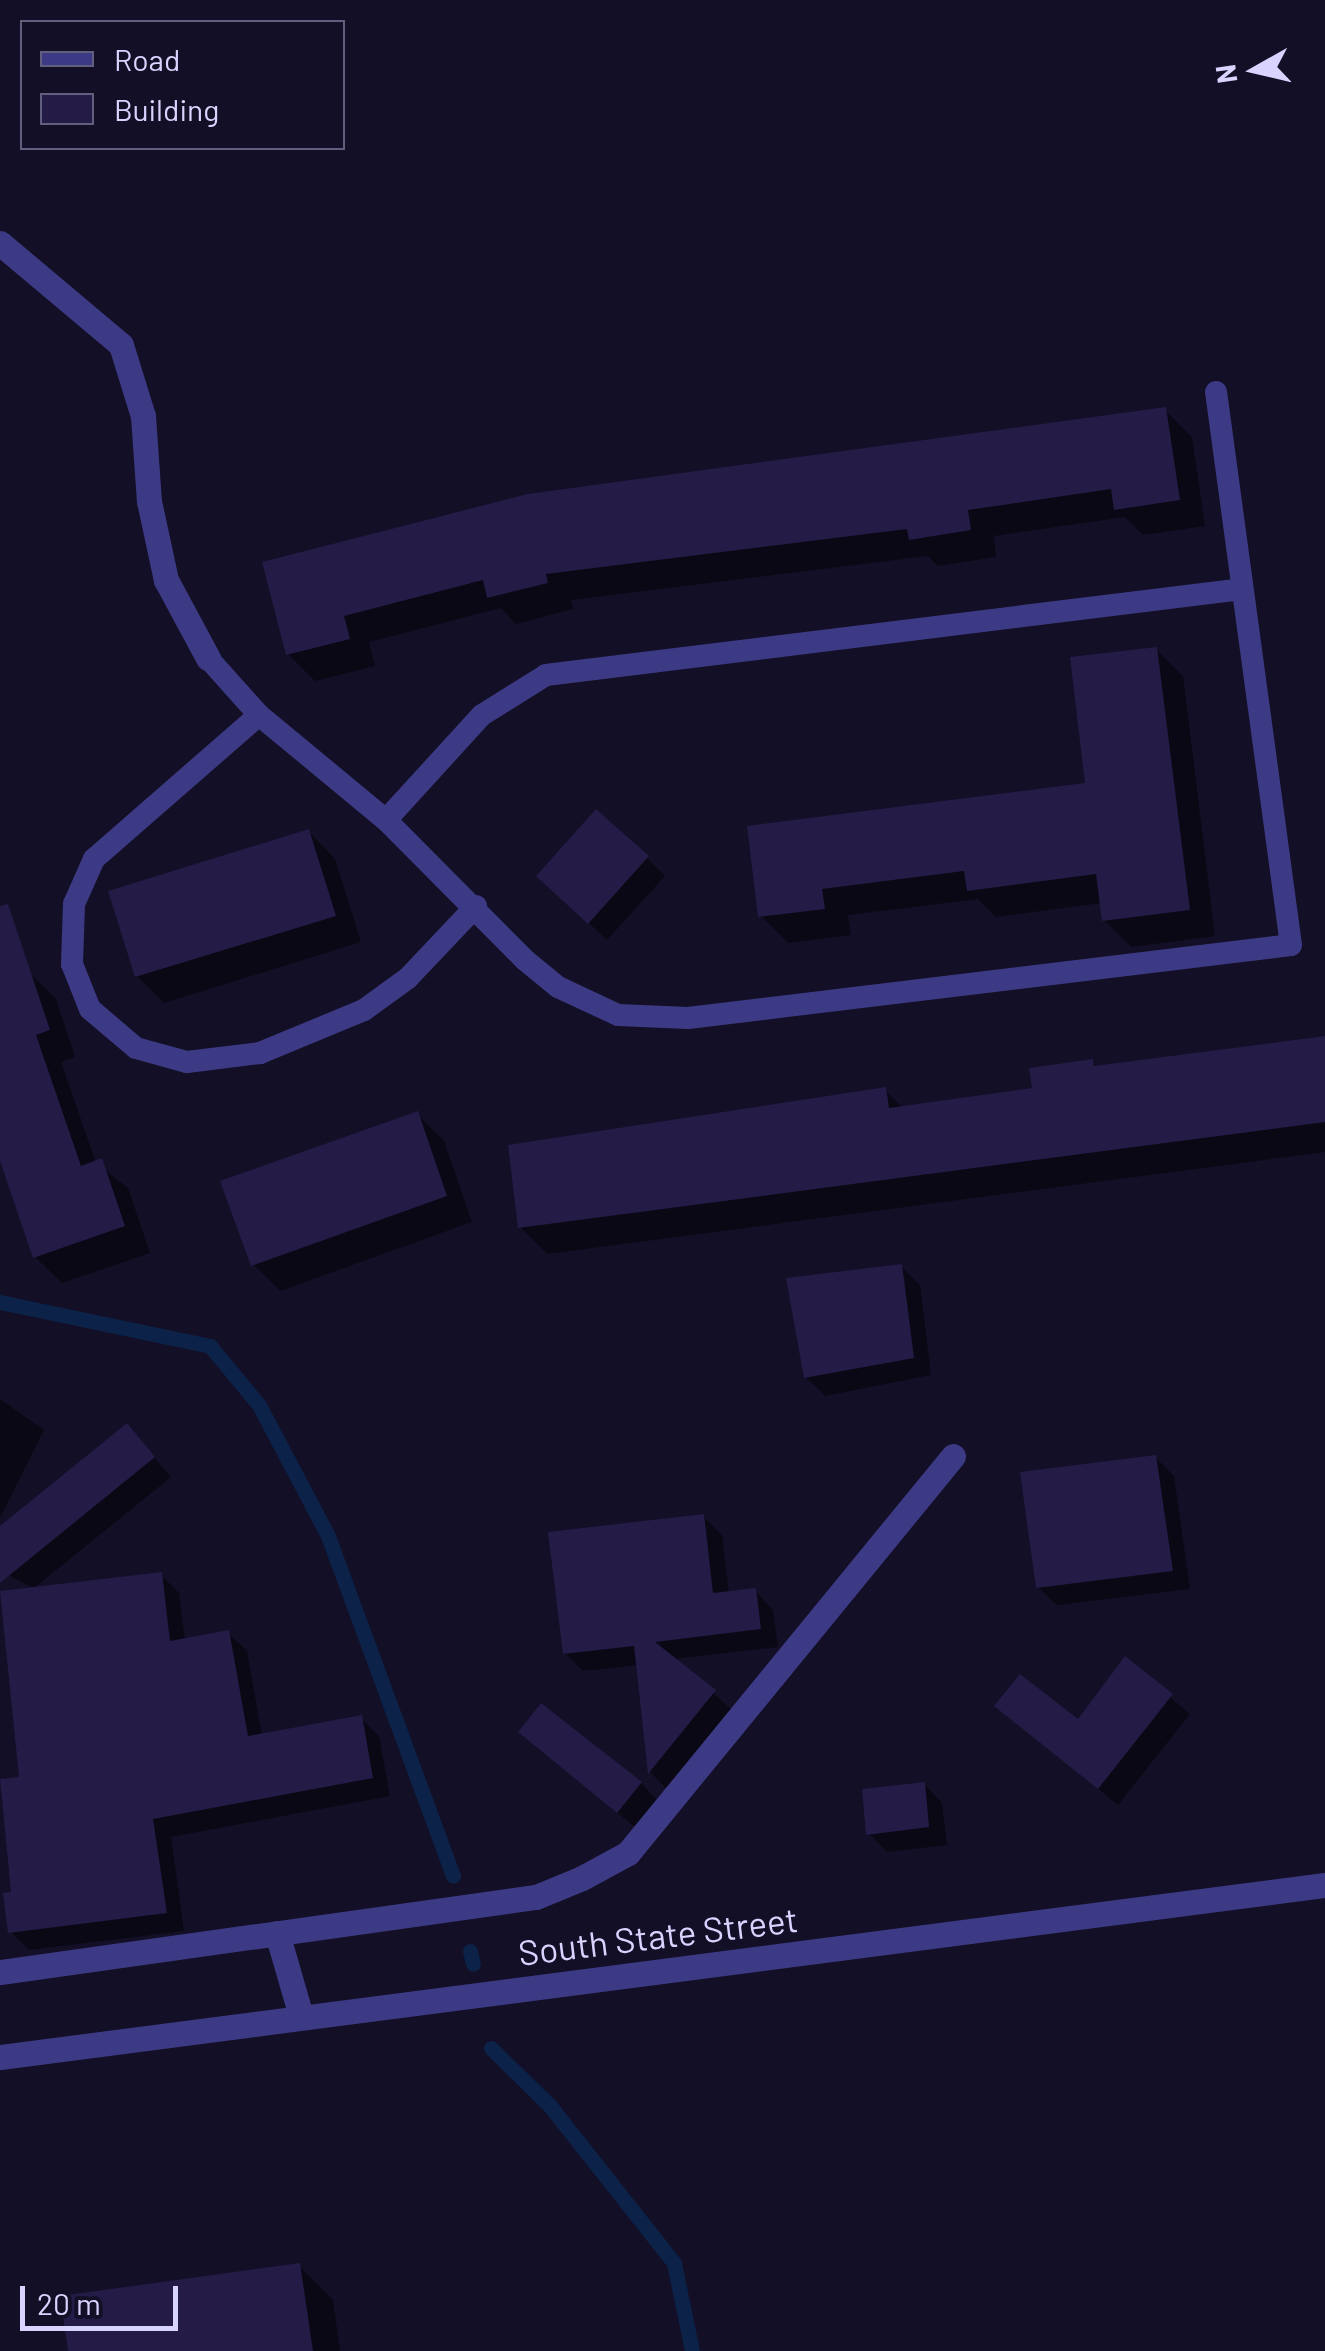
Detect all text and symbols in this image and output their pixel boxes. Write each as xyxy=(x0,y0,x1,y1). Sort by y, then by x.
legend xyxy=(20,20,345,150)
north arrow xyxy=(1205,20,1305,120)
text: Road xyxy=(114,41,180,77)
text: N xyxy=(1207,63,1243,86)
text: Building xyxy=(114,91,219,127)
street label: South State Street xyxy=(516,1897,800,1973)
scale bar xyxy=(25,2266,182,2328)
text: 20 m xyxy=(37,2285,101,2321)

